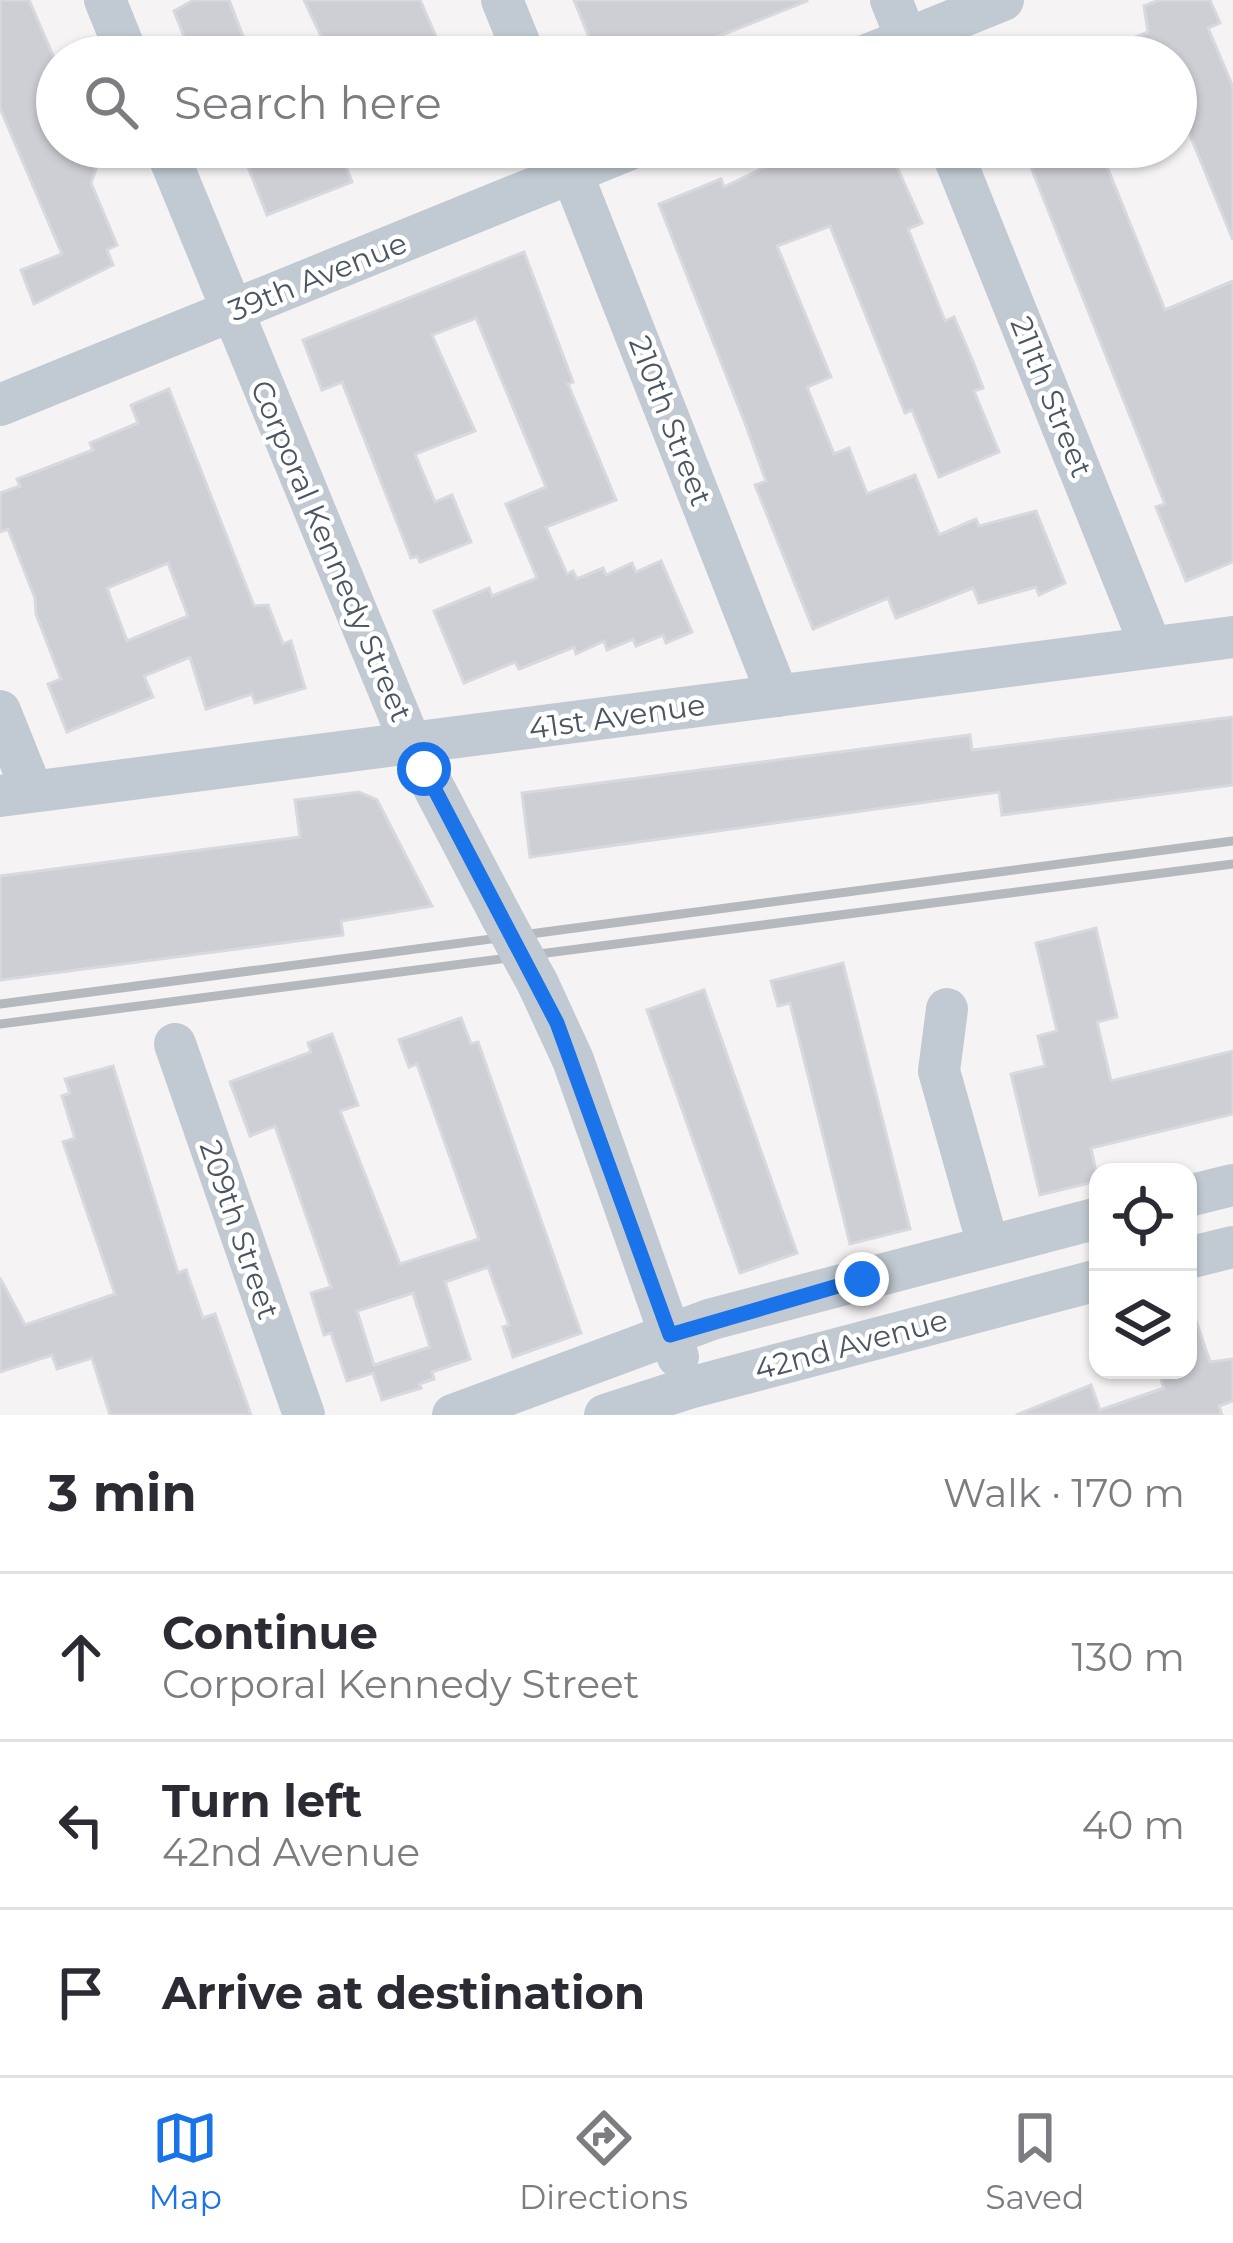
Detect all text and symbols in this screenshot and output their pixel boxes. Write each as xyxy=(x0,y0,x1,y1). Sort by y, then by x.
search box xyxy=(36,36,1197,168)
icon: search xyxy=(78,69,144,135)
text: Search here xyxy=(174,75,442,130)
street label: 39th Avenue xyxy=(223,224,412,329)
street label: 211th Street xyxy=(1003,311,1100,482)
street label: 210th Street xyxy=(621,331,720,511)
street label: Corporal Kennedy Street xyxy=(243,375,420,727)
street label: 41st Avenue xyxy=(526,686,708,747)
route start xyxy=(397,742,451,796)
street label: 209th Street xyxy=(192,1136,287,1324)
map controls xyxy=(1089,1163,1197,1379)
button: locate xyxy=(1089,1163,1197,1271)
route end xyxy=(835,1252,889,1306)
button: layers xyxy=(1089,1271,1197,1379)
street label: 42nd Avenue xyxy=(750,1301,952,1388)
text: 3 min xyxy=(48,1462,197,1524)
text: Walk · 170 m xyxy=(943,1469,1185,1517)
text: Continue xyxy=(162,1605,378,1660)
icon: ahead xyxy=(48,1624,114,1690)
text: 130 m xyxy=(1072,1633,1185,1681)
text: Corporal Kennedy Street xyxy=(162,1660,639,1708)
text: Turn left xyxy=(162,1773,362,1828)
icon: left xyxy=(48,1792,114,1858)
text: 40 m xyxy=(1082,1801,1185,1849)
text: 42nd Avenue xyxy=(162,1828,420,1876)
icon: arrive xyxy=(48,1960,114,2026)
text: Arrive at destination xyxy=(162,1965,645,2020)
tab: Map xyxy=(149,2105,222,2217)
tab: Directions xyxy=(519,2105,688,2217)
tab: Saved xyxy=(985,2105,1084,2217)

